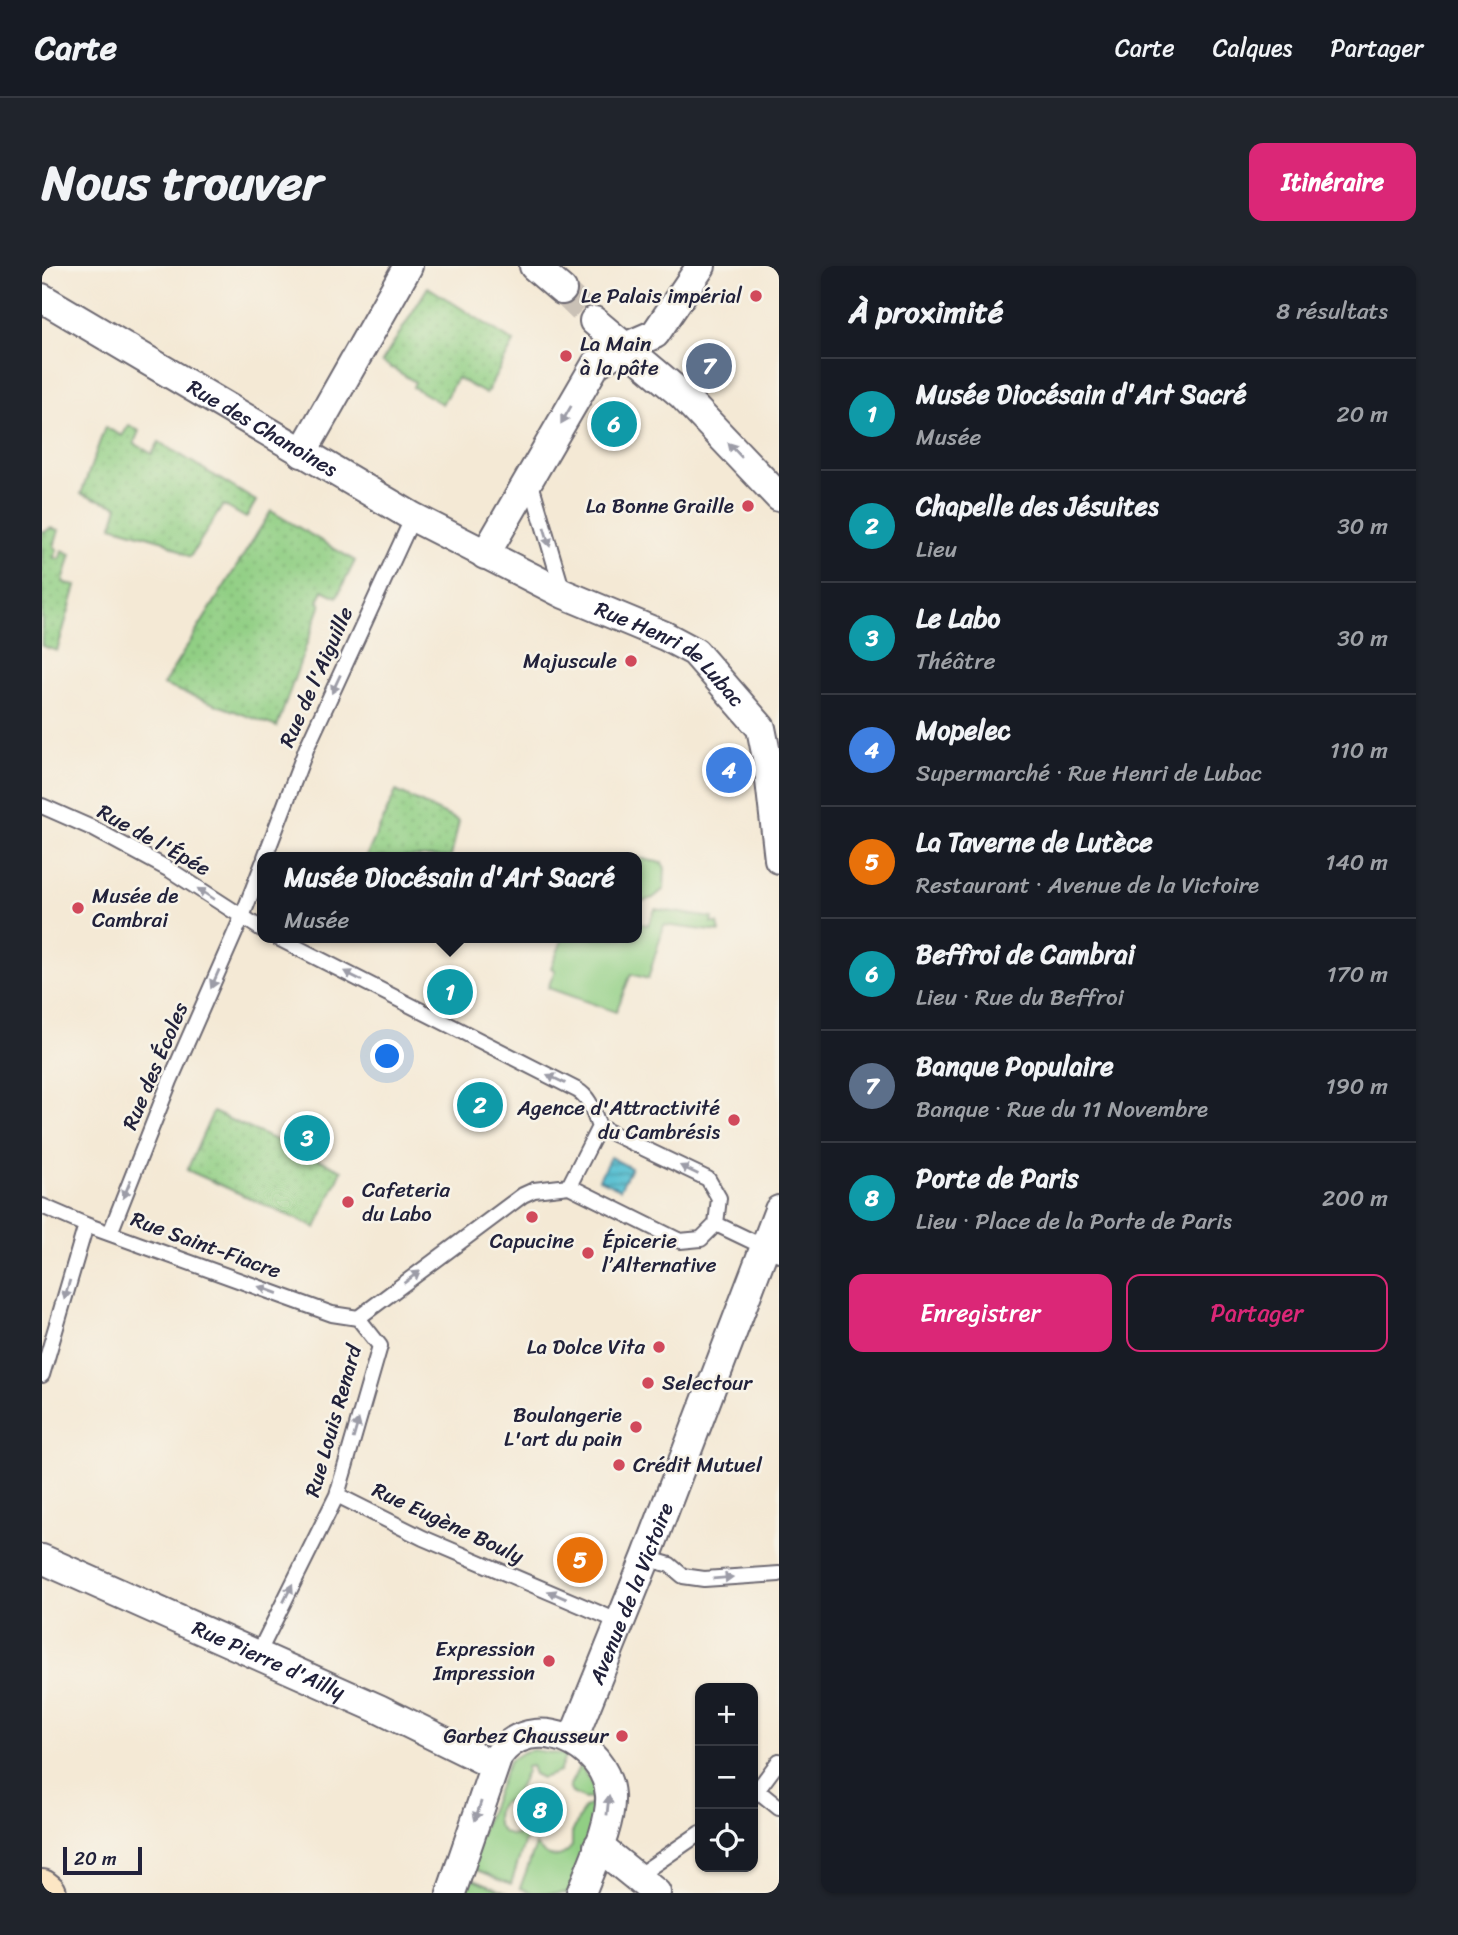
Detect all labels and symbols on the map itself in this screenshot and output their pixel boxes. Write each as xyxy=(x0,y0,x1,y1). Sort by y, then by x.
place label: Le Palais impérial xyxy=(581,277,743,315)
marker: Le Palais impérial xyxy=(748,288,764,304)
place label: La Main à la pâte xyxy=(580,325,659,387)
pin: 7 xyxy=(686,340,732,392)
marker: La Main à la pâte xyxy=(558,348,574,364)
street label: Rue des Chanoines xyxy=(180,369,346,488)
pin: 6 xyxy=(591,398,637,450)
one-way arrow xyxy=(560,405,572,425)
one-way arrow xyxy=(727,442,743,459)
place label: La Bonne Graille xyxy=(586,487,734,525)
marker: La Bonne Graille xyxy=(740,498,756,514)
one-way arrow xyxy=(542,526,552,547)
street label: Rue Henri de Lubac xyxy=(589,590,755,717)
street label: Rue de l'Aiguille xyxy=(268,600,364,754)
place label: Majuscule xyxy=(523,642,617,680)
marker: Majuscule xyxy=(623,653,639,669)
one-way arrow xyxy=(330,674,342,694)
pin: 4 xyxy=(706,744,752,796)
street label: Rue de l'Épée xyxy=(90,793,218,887)
place label: Musée de Cambrai xyxy=(92,877,178,939)
one-way arrow xyxy=(196,887,216,900)
marker: Musée de Cambrai xyxy=(70,900,86,916)
pin: 1 xyxy=(427,966,473,1018)
one-way arrow xyxy=(209,969,221,989)
one-way arrow xyxy=(342,971,362,983)
street label: Rue des Écoles xyxy=(111,996,199,1136)
your location xyxy=(370,1039,404,1073)
one-way arrow xyxy=(546,1073,566,1084)
pin: 2 xyxy=(457,1079,503,1131)
place label: Agence d'Attractivité du Cambrésis xyxy=(516,1089,720,1151)
pin: 3 xyxy=(284,1112,330,1164)
marker: Agence d'Attractivité du Cambrésis xyxy=(726,1112,742,1128)
one-way arrow xyxy=(679,1165,699,1176)
place label: Cafeteria du Labo xyxy=(362,1171,450,1233)
one-way arrow xyxy=(122,1179,133,1200)
marker: Cafeteria du Labo xyxy=(340,1194,356,1210)
street label: Rue Saint-Fiacre xyxy=(125,1200,287,1290)
marker: Capucine xyxy=(524,1209,540,1225)
place label: Capucine xyxy=(490,1222,574,1260)
place label: Épicerie l’Alternative xyxy=(602,1222,717,1284)
marker: Épicerie l’Alternative xyxy=(580,1245,596,1261)
one-way arrow xyxy=(403,1269,421,1284)
one-way arrow xyxy=(61,1280,71,1301)
one-way arrow xyxy=(257,1284,278,1295)
place label: La Dolce Vita xyxy=(527,1328,645,1366)
street label: Rue Louis Renard xyxy=(293,1339,373,1502)
marker: La Dolce Vita xyxy=(651,1339,667,1355)
place label: Selectour xyxy=(662,1364,753,1402)
marker: Selectour xyxy=(640,1375,656,1391)
place label: Boulangerie L'art du pain xyxy=(504,1396,622,1458)
one-way arrow xyxy=(351,1418,361,1439)
marker: Boulangerie L'art du pain xyxy=(628,1419,644,1435)
place label: Crédit Mutuel xyxy=(633,1446,763,1484)
marker: Crédit Mutuel xyxy=(611,1457,627,1473)
street label: Rue Eugène Bouly xyxy=(366,1471,531,1575)
street label: Avenue de la Victoire xyxy=(577,1497,685,1691)
pin: 5 xyxy=(557,1534,603,1586)
one-way arrow xyxy=(712,1572,734,1583)
one-way arrow xyxy=(283,1583,294,1603)
one-way arrow xyxy=(547,1590,568,1601)
street label: Rue Pierre d'Ailly xyxy=(186,1609,351,1711)
place label: Expression Impression xyxy=(432,1630,535,1692)
marker: Expression Impression xyxy=(541,1653,557,1669)
place label: Garbez Chausseur xyxy=(443,1717,609,1755)
marker: Garbez Chausseur xyxy=(614,1728,630,1744)
pin: 8 xyxy=(517,1784,563,1836)
one-way arrow xyxy=(603,1794,614,1816)
one-way arrow xyxy=(473,1801,483,1822)
scale bar xyxy=(63,1844,142,1876)

